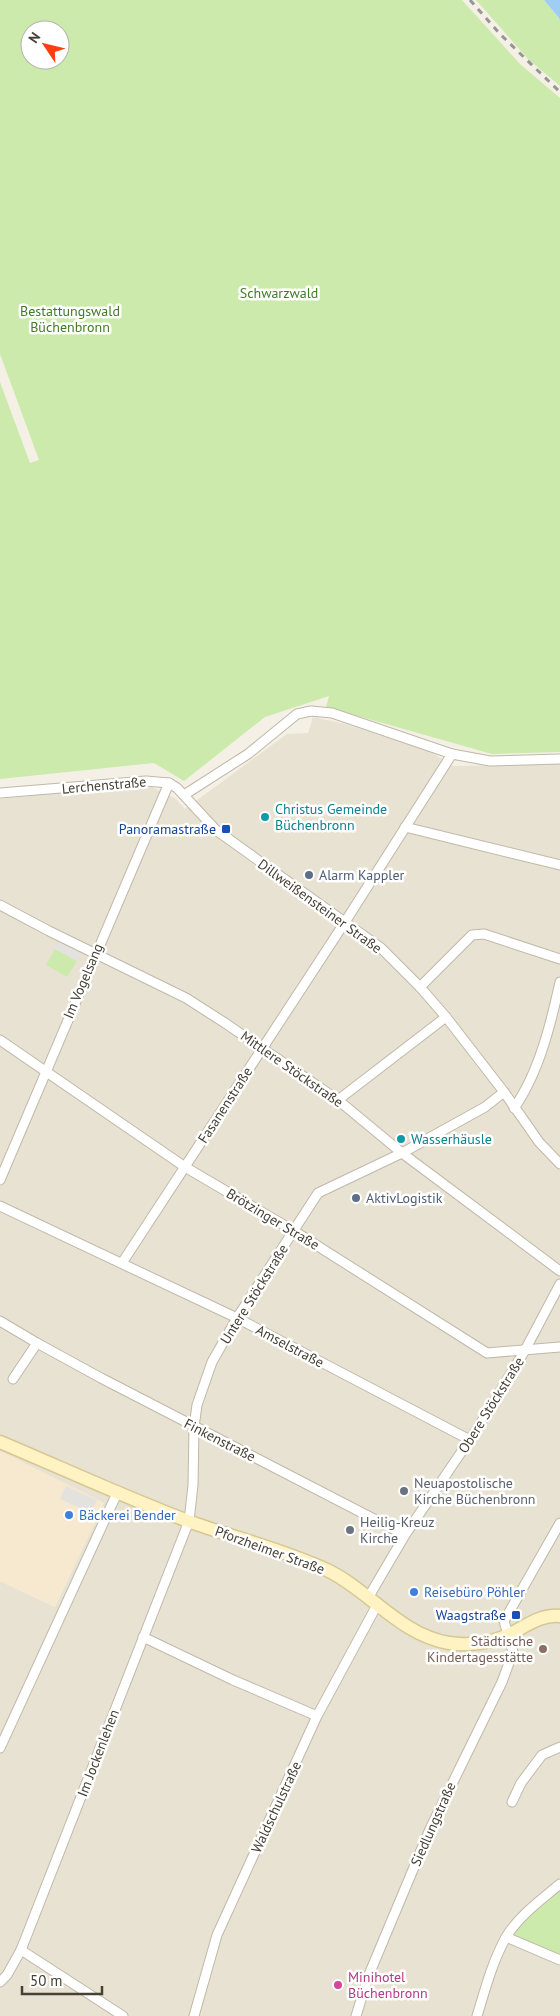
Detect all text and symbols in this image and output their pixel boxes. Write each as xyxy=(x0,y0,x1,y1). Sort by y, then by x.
north arrow xyxy=(20,20,70,70)
text: N xyxy=(24,29,44,46)
park label: Schwarzwald xyxy=(240,284,318,302)
park label: Bestattungswald Büchenbronn xyxy=(20,302,120,336)
street label: Lerchenstraße xyxy=(61,772,147,798)
place label: Christus Gemeinde Büchenbronn xyxy=(275,800,387,834)
marker: Christus Gemeinde Büchenbronn xyxy=(259,811,271,823)
place label: Panoramastraße xyxy=(119,820,216,838)
marker: Panoramastraße xyxy=(220,823,232,835)
street label: Dillweißensteiner Straße xyxy=(254,855,386,957)
place label: Alarm Kappler xyxy=(319,866,405,884)
marker: Alarm Kappler xyxy=(303,869,315,881)
street label: Im Vogelsang xyxy=(59,941,107,1021)
street label: Mittlere Stöckstraße xyxy=(237,1027,347,1111)
street label: Fasanenstraße xyxy=(194,1064,256,1146)
place label: Wasserhäusle xyxy=(411,1130,492,1148)
marker: Wasserhäusle xyxy=(395,1133,407,1145)
street label: Brötzinger Straße xyxy=(223,1184,323,1254)
place label: AktivLogistik xyxy=(366,1189,443,1207)
marker: AktivLogistik xyxy=(350,1192,362,1204)
street label: Untere Stöckstraße xyxy=(216,1241,292,1347)
street label: Amselstraße xyxy=(253,1321,327,1371)
street label: Obere Stöckstraße xyxy=(454,1354,528,1456)
street label: Finkenstraße xyxy=(181,1414,259,1466)
place label: Neuapostolische Kirche Büchenbronn xyxy=(414,1474,535,1508)
marker: Neuapostolische Kirche Büchenbronn xyxy=(398,1485,410,1497)
place label: Bäckerei Bender xyxy=(79,1506,176,1524)
marker: Bäckerei Bender xyxy=(63,1509,75,1521)
place label: Heilig-Kreuz Kirche xyxy=(360,1513,435,1547)
street label: Pforzheimer Straße xyxy=(213,1522,327,1578)
marker: Heilig-Kreuz Kirche xyxy=(344,1524,356,1536)
place label: Reisebüro Pöhler xyxy=(424,1583,525,1601)
marker: Reisebüro Pöhler xyxy=(408,1586,420,1598)
place label: Waagstraße xyxy=(436,1606,506,1624)
marker: Waagstraße xyxy=(510,1609,522,1621)
place label: Städtische Kindertagesstätte xyxy=(427,1632,533,1666)
marker: Städtische Kindertagesstätte xyxy=(537,1643,549,1655)
street label: Im Jockenlehen xyxy=(73,1707,123,1799)
street label: Waldschulstraße xyxy=(247,1758,305,1856)
street label: Siedlungstraße xyxy=(406,1779,460,1869)
scale bar xyxy=(22,1964,102,1996)
place label: Minihotel Büchenbronn xyxy=(348,1968,428,2002)
text: 50 m xyxy=(30,1971,63,1990)
marker: Minihotel Büchenbronn xyxy=(332,1979,344,1991)

